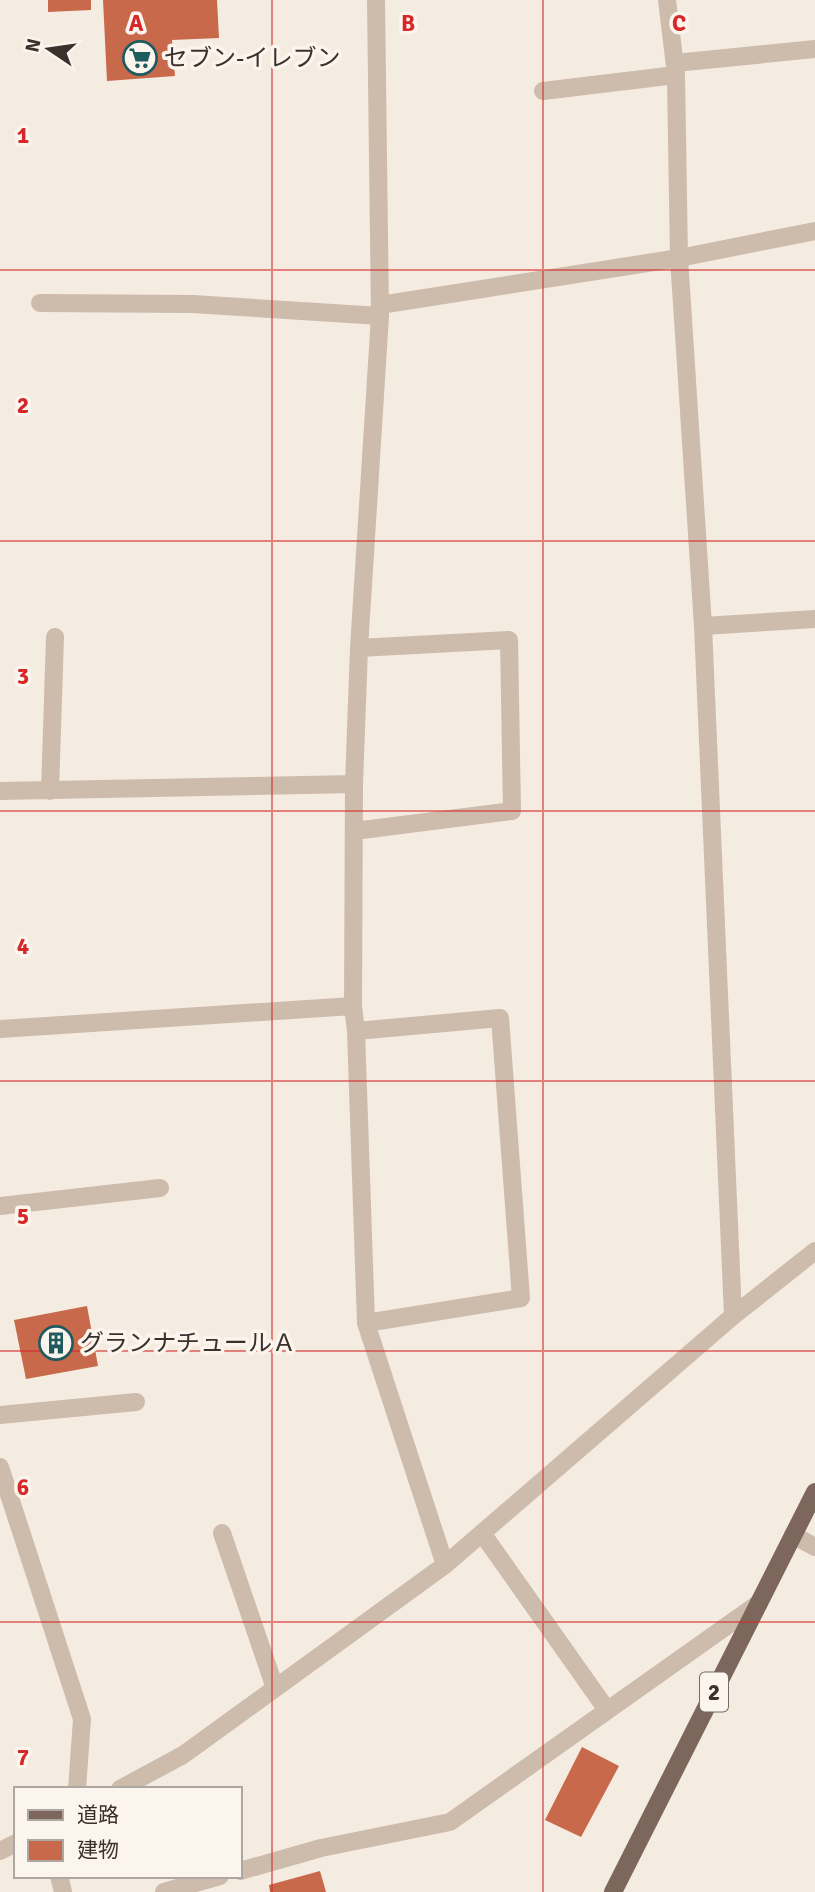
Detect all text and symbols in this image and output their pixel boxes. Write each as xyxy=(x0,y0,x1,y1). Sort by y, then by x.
text: A xyxy=(129,9,144,38)
text: B xyxy=(401,9,415,38)
text: C xyxy=(672,9,686,38)
north arrow xyxy=(14,14,84,84)
text: N xyxy=(20,36,47,55)
supermarket icon: セブン-イレブン xyxy=(121,39,159,77)
place label: セブン-イレブン xyxy=(164,43,340,73)
text: 1 xyxy=(17,121,29,150)
text: 2 xyxy=(17,391,29,420)
text: 3 xyxy=(17,662,29,691)
text: 4 xyxy=(17,932,29,961)
text: 5 xyxy=(17,1202,29,1231)
building icon: グランナチュールＡ xyxy=(37,1324,75,1362)
place label: グランナチュールＡ xyxy=(80,1328,296,1358)
text: 6 xyxy=(17,1473,29,1502)
road number: 2 xyxy=(700,1672,728,1712)
text: 7 xyxy=(17,1743,29,1772)
legend xyxy=(14,1787,242,1878)
text: 道路 xyxy=(77,1802,119,1828)
text: 建物 xyxy=(77,1837,119,1863)

